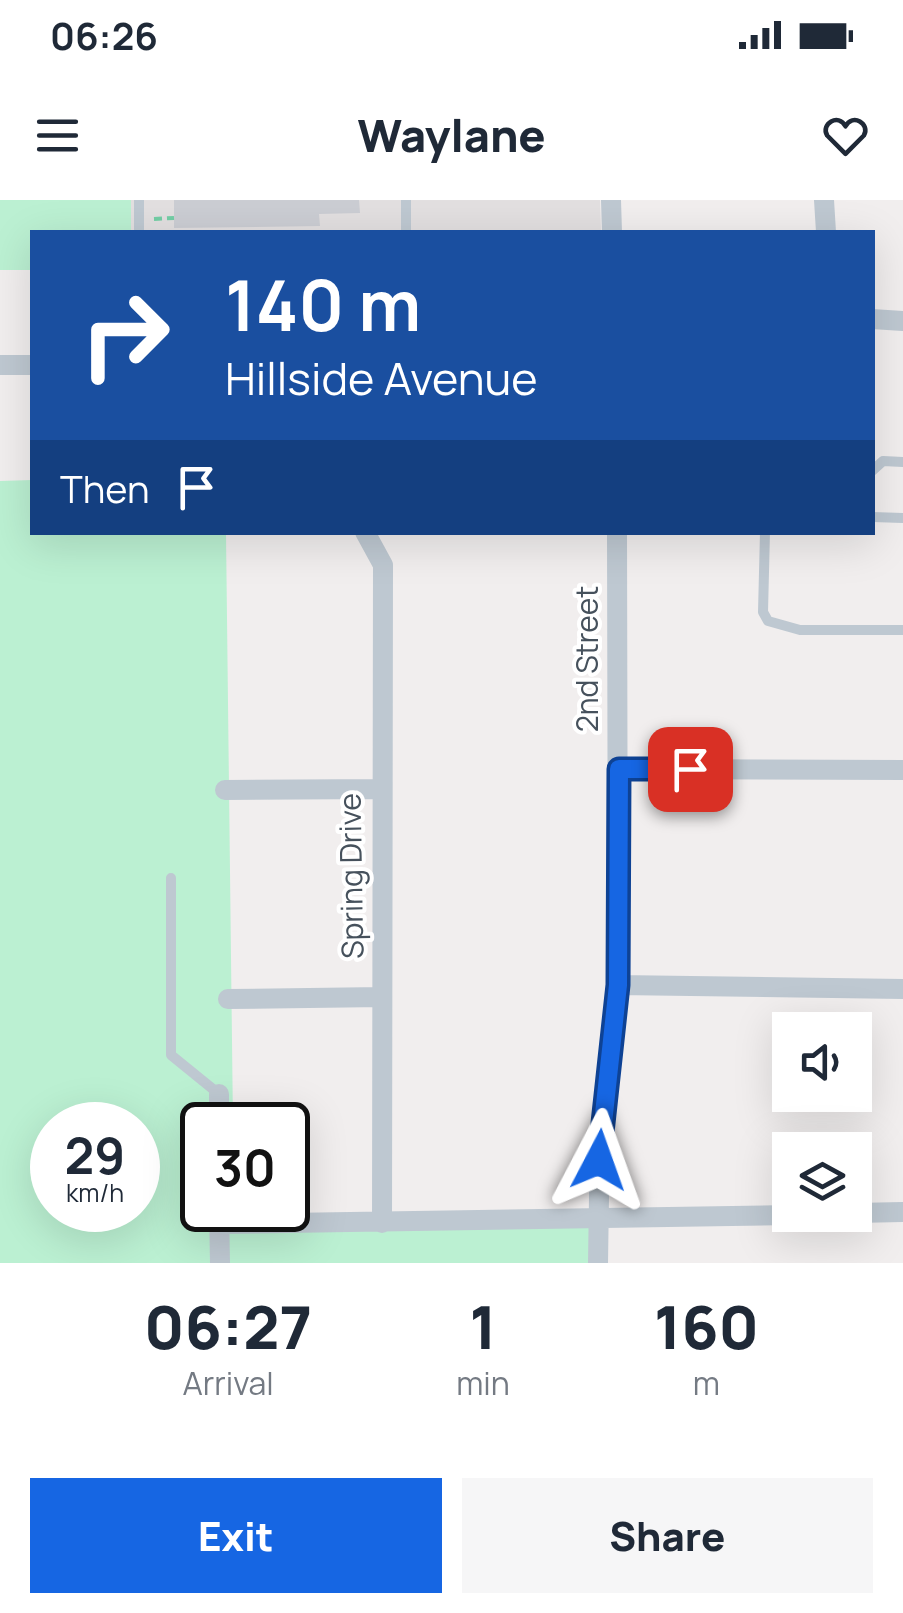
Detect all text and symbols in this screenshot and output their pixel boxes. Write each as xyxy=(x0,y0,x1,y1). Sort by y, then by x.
text: 06:26 xyxy=(50,9,158,61)
text: Waylane xyxy=(357,104,546,166)
icon: menu xyxy=(30,108,85,163)
icon: heart xyxy=(818,108,873,163)
text: 140 m xyxy=(225,256,421,352)
icon: right xyxy=(60,270,190,400)
text: Hillside Avenue xyxy=(225,347,537,409)
icon: arrive xyxy=(169,460,224,515)
text: Then xyxy=(60,462,149,514)
street label: 2nd Street xyxy=(566,586,607,732)
pin xyxy=(648,727,733,812)
icon: arrive xyxy=(663,742,718,797)
street label: Spring Drive xyxy=(329,793,372,959)
map controls xyxy=(772,1012,872,1232)
button: sound xyxy=(772,1012,872,1112)
speed limit sign: 30 xyxy=(180,1102,310,1232)
position arrow xyxy=(547,1108,651,1212)
text: 29 xyxy=(65,1121,125,1189)
button: layers xyxy=(772,1132,872,1232)
text: km/h xyxy=(66,1175,124,1210)
text: 06:27 xyxy=(144,1285,312,1367)
text: 1 xyxy=(469,1285,497,1367)
text: 160 xyxy=(654,1285,759,1367)
text: Arrival xyxy=(182,1361,274,1405)
text: min xyxy=(456,1361,510,1405)
text: m xyxy=(693,1361,720,1405)
button: Exit xyxy=(30,1478,442,1593)
button: Share xyxy=(462,1478,873,1593)

